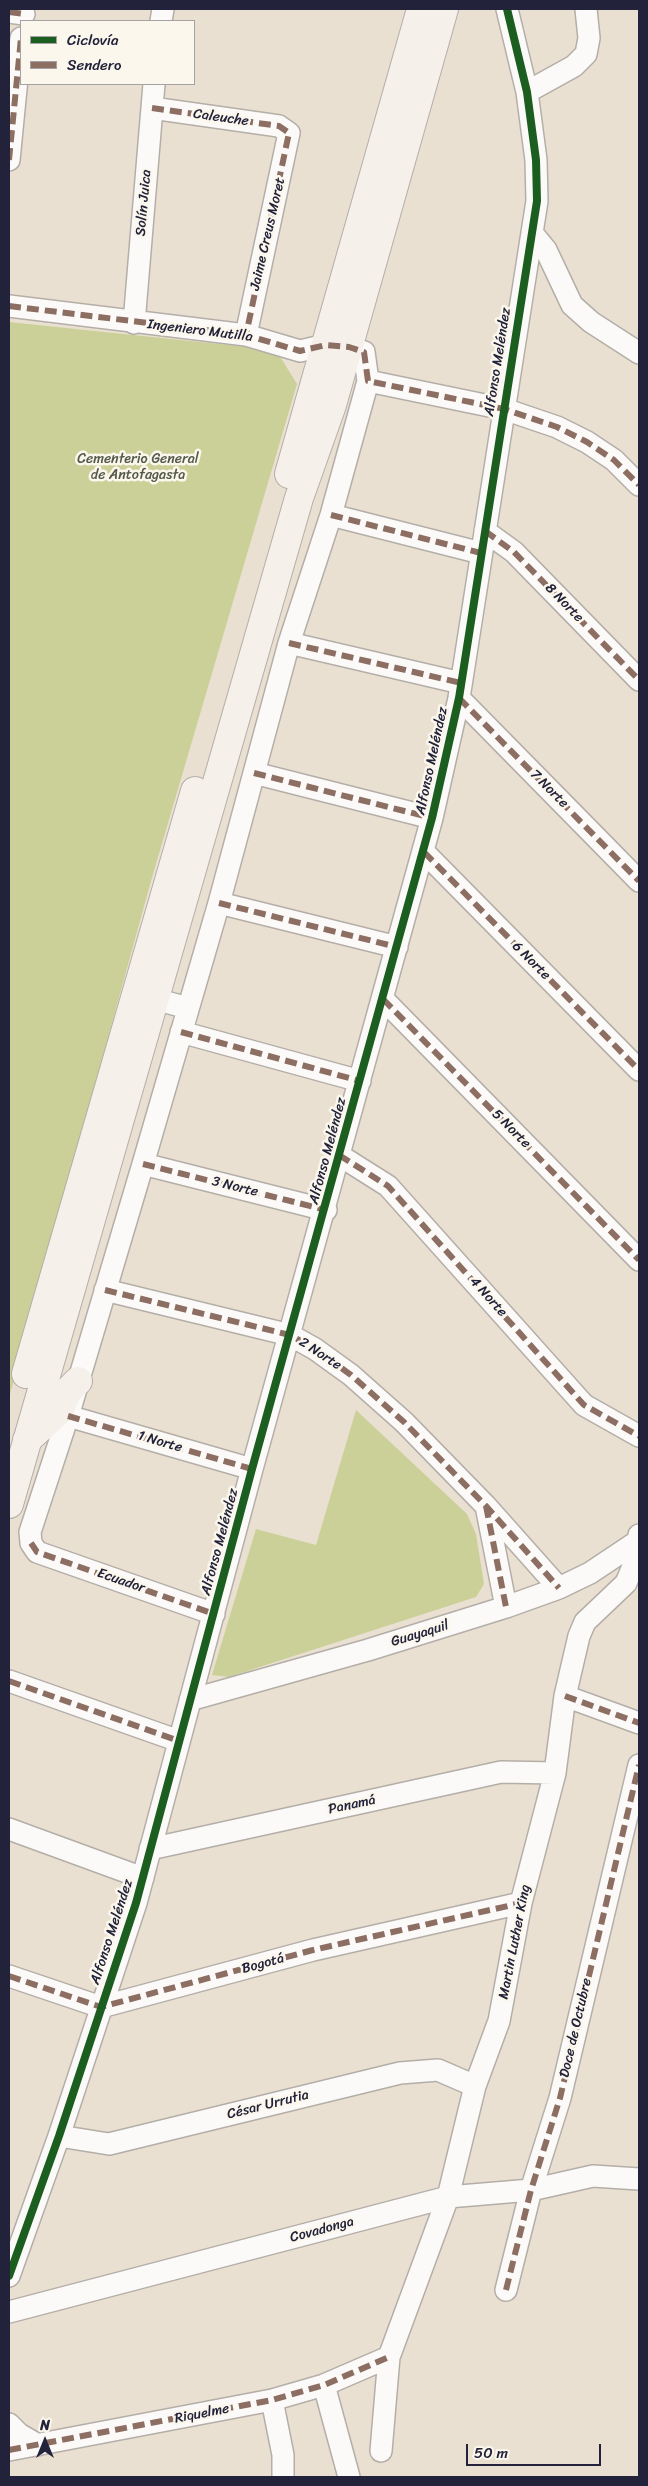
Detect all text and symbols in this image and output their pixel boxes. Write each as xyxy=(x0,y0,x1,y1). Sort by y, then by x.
legend xyxy=(20,20,195,85)
text: Ciclovía xyxy=(67,27,119,53)
text: Sendero xyxy=(67,52,121,78)
street label: Caleuche xyxy=(192,106,250,130)
street label: Solín Juica xyxy=(133,169,155,237)
street label: Jaime Creus Moret xyxy=(247,176,289,292)
street label: Alfonso Meléndez xyxy=(481,306,515,418)
street label: Ingeniero Mutilla xyxy=(146,316,254,346)
park label: Cementerio General de Antofagasta xyxy=(77,451,199,484)
street label: 8 Norte xyxy=(541,580,587,626)
street label: Alfonso Meléndez xyxy=(412,706,452,816)
street label: 7 Norte xyxy=(526,766,572,812)
street label: 6 Norte xyxy=(508,938,554,984)
street label: Alfonso Meléndez xyxy=(306,1096,350,1206)
street label: 5 Norte xyxy=(488,1106,534,1152)
street label: 3 Norte xyxy=(210,1173,260,1201)
street label: 4 Norte xyxy=(466,1273,510,1321)
street label: 2 Norte xyxy=(295,1334,345,1374)
street label: 1 Norte xyxy=(136,1428,184,1456)
street label: Alfonso Meléndez xyxy=(198,1487,242,1597)
street label: Ecuador xyxy=(95,1565,147,1597)
street label: Guayaquil xyxy=(389,1617,451,1651)
street label: Panamá xyxy=(327,1792,377,1818)
street label: Alfonso Meléndez xyxy=(87,1877,137,1987)
street label: Martin Luther King xyxy=(496,1883,534,2001)
street label: Bogotá xyxy=(240,1950,286,1978)
street label: Doce de Octubre xyxy=(556,1977,596,2079)
street label: César Urrutia xyxy=(225,2087,311,2123)
street label: Covadonga xyxy=(288,2213,356,2247)
street label: Riquelme xyxy=(173,2400,231,2428)
text: N xyxy=(40,2413,50,2438)
north arrow xyxy=(20,2416,70,2466)
scale bar xyxy=(468,2434,603,2466)
text: 50 m xyxy=(474,2440,508,2466)

